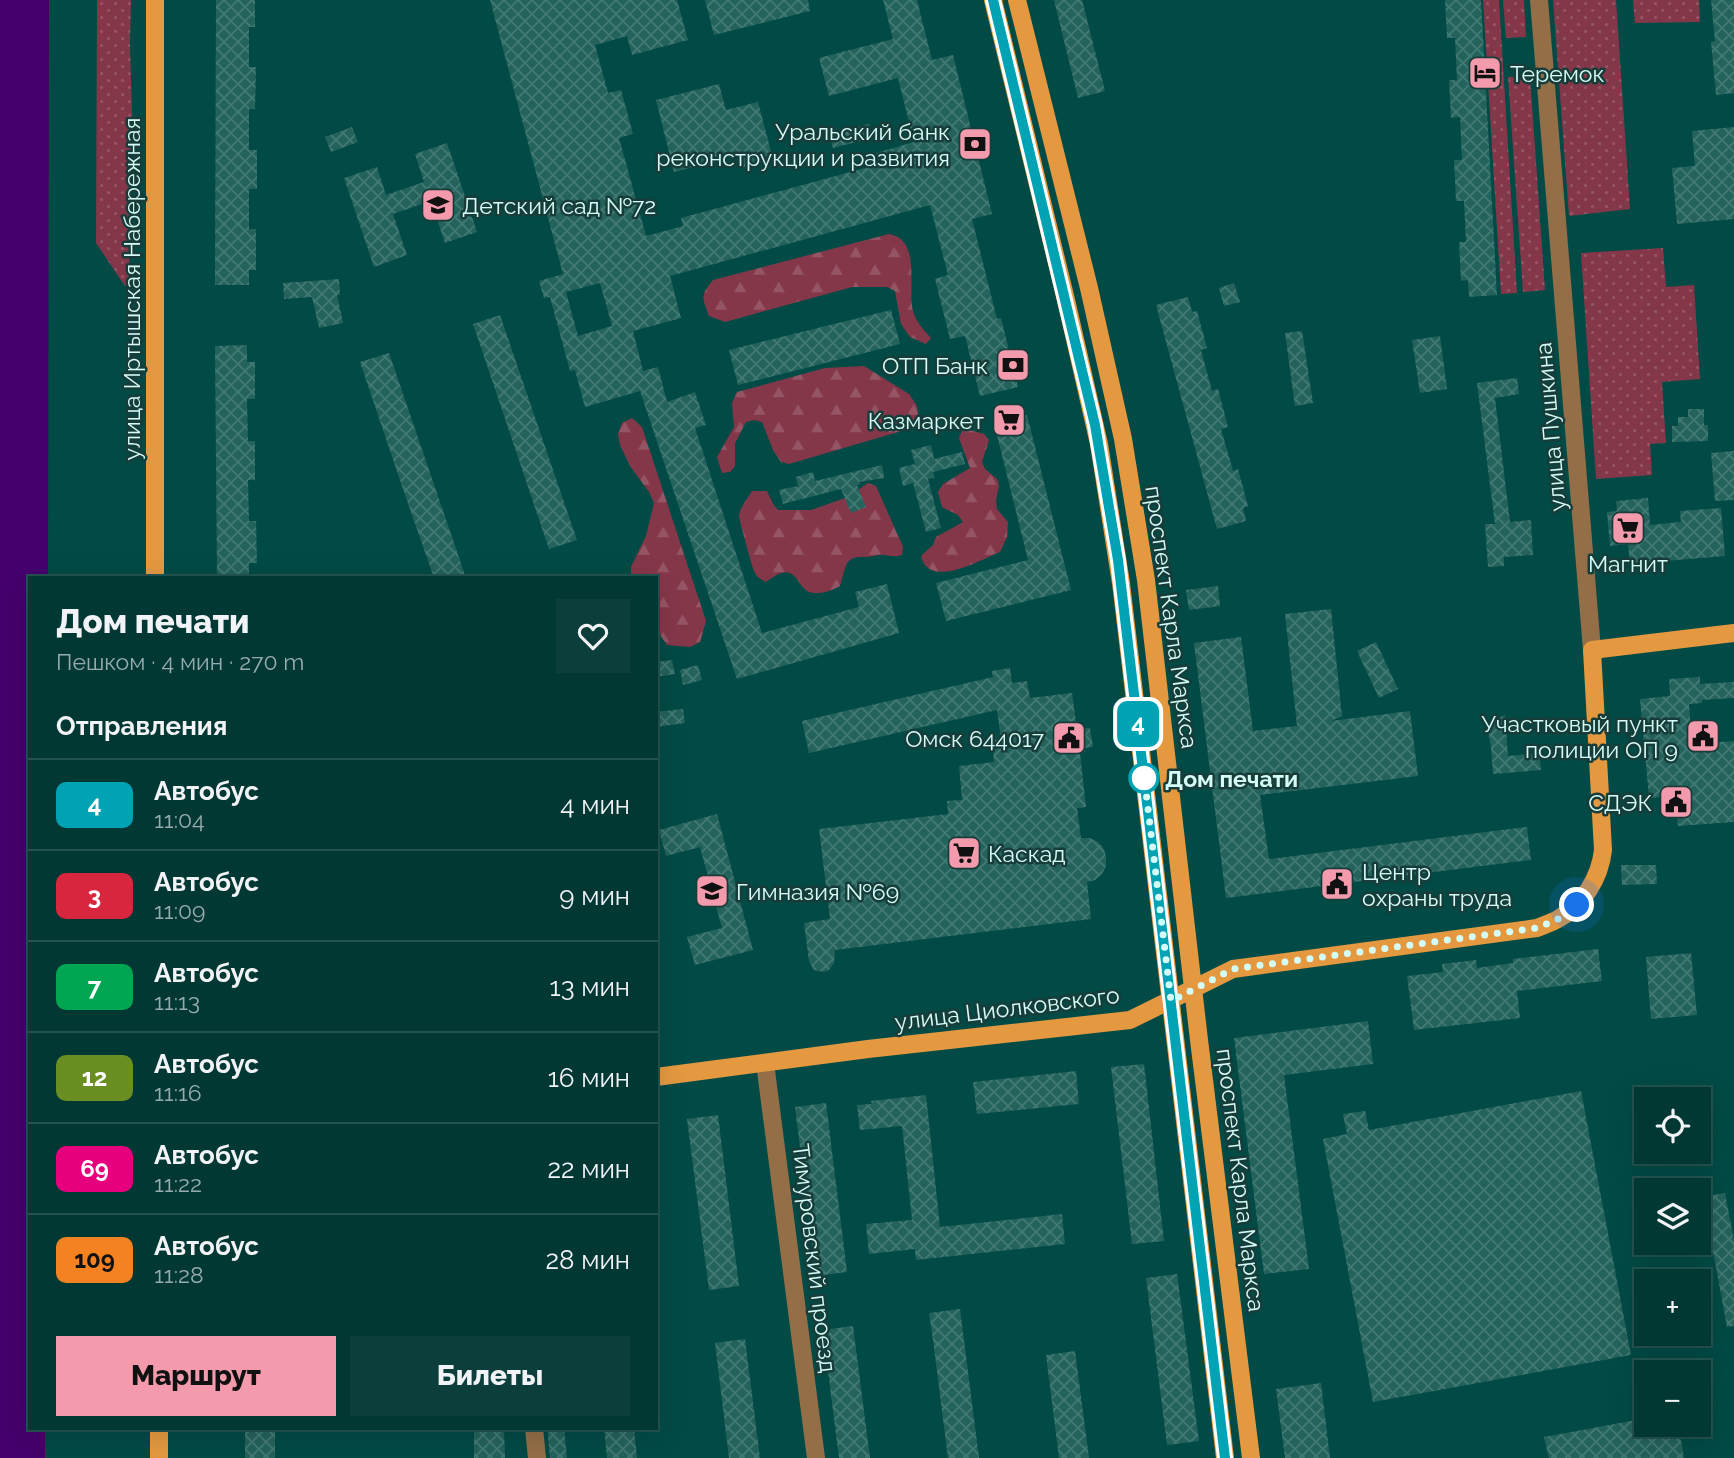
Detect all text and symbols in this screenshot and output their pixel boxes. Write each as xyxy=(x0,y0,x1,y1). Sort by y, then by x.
hotel icon: Теремок xyxy=(1466,54,1504,92)
place label: Теремок xyxy=(1510,60,1604,87)
street label: улица Иртышская Набережная xyxy=(118,118,145,460)
place label: Уральский банк реконструкции и развития xyxy=(656,118,950,171)
bank icon: Уральский банк реконструкции и развития xyxy=(956,125,994,163)
school or university icon: Детский сад №72 xyxy=(419,186,457,224)
place label: Детский сад №72 xyxy=(462,192,656,219)
street label: улица Пушкина xyxy=(1529,341,1571,513)
bank icon: ОТП Банк xyxy=(994,346,1032,384)
place label: ОТП Банк xyxy=(882,352,988,379)
supermarket icon: Казмаркет xyxy=(990,401,1028,439)
place label: Казмаркет xyxy=(868,407,984,434)
street label: проспект Карла Маркса xyxy=(1140,484,1204,750)
supermarket icon: Магнит xyxy=(1609,509,1647,547)
place label: Магнит xyxy=(1588,550,1668,577)
button: heart xyxy=(556,599,630,673)
text: Дом печати xyxy=(56,602,250,641)
text: Пешком · 4 мин · 270 m xyxy=(56,648,304,675)
line badge: 4 xyxy=(1115,701,1161,747)
text: 4 xyxy=(1131,709,1145,738)
place label: Участковый пункт полиции ОП 9 xyxy=(1482,710,1678,763)
text: Отправления xyxy=(56,711,227,741)
public building icon: Участковый пункт полиции ОП 9 xyxy=(1684,717,1722,755)
public building icon: Омск 644017 xyxy=(1050,719,1088,757)
place label: Омск 644017 xyxy=(905,725,1045,752)
marker: Дом печати xyxy=(1129,763,1159,793)
place label: Дом печати xyxy=(1165,765,1298,792)
text: Автобус xyxy=(154,776,259,806)
public building icon: СДЭК xyxy=(1657,783,1695,821)
place label: СДЭК xyxy=(1588,789,1652,816)
text: 4 xyxy=(88,790,101,819)
text: 4 мин xyxy=(560,790,630,820)
text: 11:04 xyxy=(154,806,205,833)
supermarket icon: Каскад xyxy=(945,834,983,872)
place label: Каскад xyxy=(988,840,1066,867)
place label: Центр охраны труда xyxy=(1362,858,1512,911)
public building icon: Центр охраны труда xyxy=(1318,865,1356,903)
text: Автобус xyxy=(154,867,259,897)
school or university icon: Гимназия №69 xyxy=(693,872,731,910)
place label: Гимназия №69 xyxy=(736,878,899,905)
text: 3 xyxy=(88,881,101,910)
text: 9 мин xyxy=(559,881,630,911)
your location xyxy=(1559,887,1594,922)
text: 11:09 xyxy=(154,897,206,924)
text: Автобус xyxy=(154,958,259,988)
text: 7 xyxy=(88,972,101,1001)
text: 13 мин xyxy=(550,972,630,1002)
street label: улица Циолковского xyxy=(893,981,1121,1035)
text: 11:13 xyxy=(154,988,200,1015)
street label: проспект Карла Маркса xyxy=(1211,1047,1271,1313)
text: Автобус xyxy=(154,1049,259,1079)
text: 12 xyxy=(82,1063,107,1092)
text: 16 мин xyxy=(548,1063,630,1093)
text: 11:16 xyxy=(154,1079,202,1106)
map controls xyxy=(1634,1087,1711,1437)
button: locate xyxy=(1634,1087,1711,1164)
text: Автобус xyxy=(154,1140,259,1170)
street label: Тимуровский проезд xyxy=(788,1142,842,1374)
text: 69 xyxy=(80,1154,109,1183)
text: 22 мин xyxy=(547,1154,630,1184)
text: 11:22 xyxy=(154,1170,202,1197)
button: layers xyxy=(1634,1178,1711,1255)
text: Автобус xyxy=(154,1231,259,1261)
text: 109 xyxy=(74,1245,115,1274)
text: 28 мин xyxy=(546,1245,630,1275)
text: 11:28 xyxy=(154,1261,204,1288)
button: + xyxy=(1634,1269,1711,1346)
button: Маршрут xyxy=(56,1336,336,1416)
button: Билеты xyxy=(350,1336,630,1416)
button: − xyxy=(1634,1360,1711,1437)

